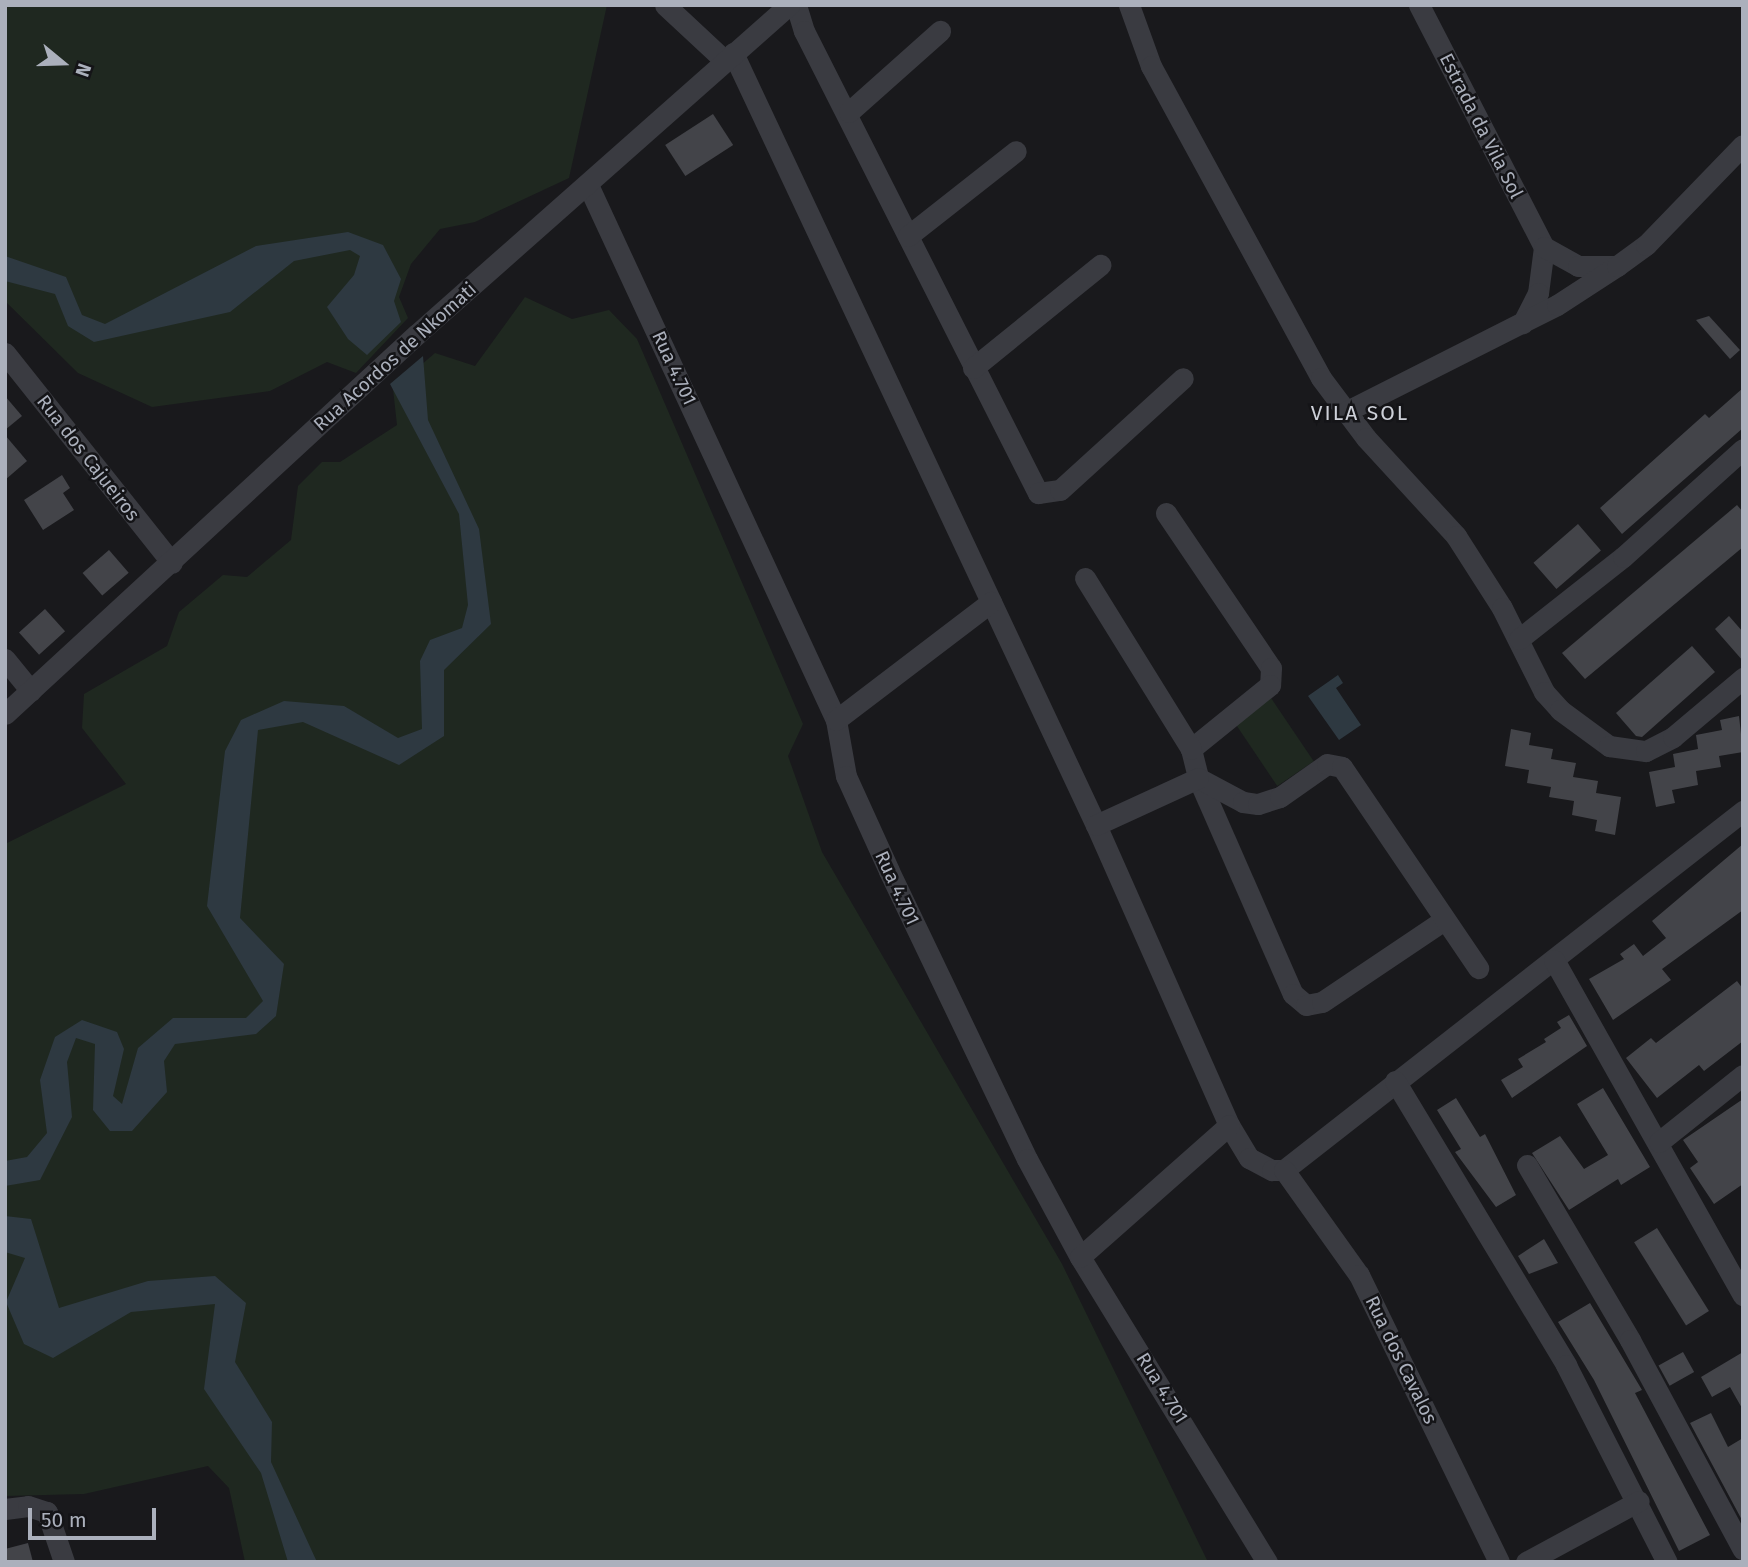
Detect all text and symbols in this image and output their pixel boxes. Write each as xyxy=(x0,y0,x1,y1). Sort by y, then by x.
north arrow xyxy=(28,28,98,98)
street label: Estrada da Vila Sol xyxy=(1435,50,1527,202)
text: N xyxy=(70,60,96,80)
street label: Rua Acordos de Nkomati xyxy=(309,278,481,436)
street label: Rua 4.701 xyxy=(647,327,701,409)
street label: Rua dos Cajueiros xyxy=(32,390,144,526)
district label: VILA SOL xyxy=(1312,400,1408,426)
street label: Rua 4.701 xyxy=(870,847,924,929)
street label: Rua dos Cavalos xyxy=(1360,1292,1442,1428)
street label: Rua 4.701 xyxy=(1131,1348,1193,1428)
scale bar xyxy=(32,1494,159,1538)
text: 50 m xyxy=(41,1507,87,1533)

